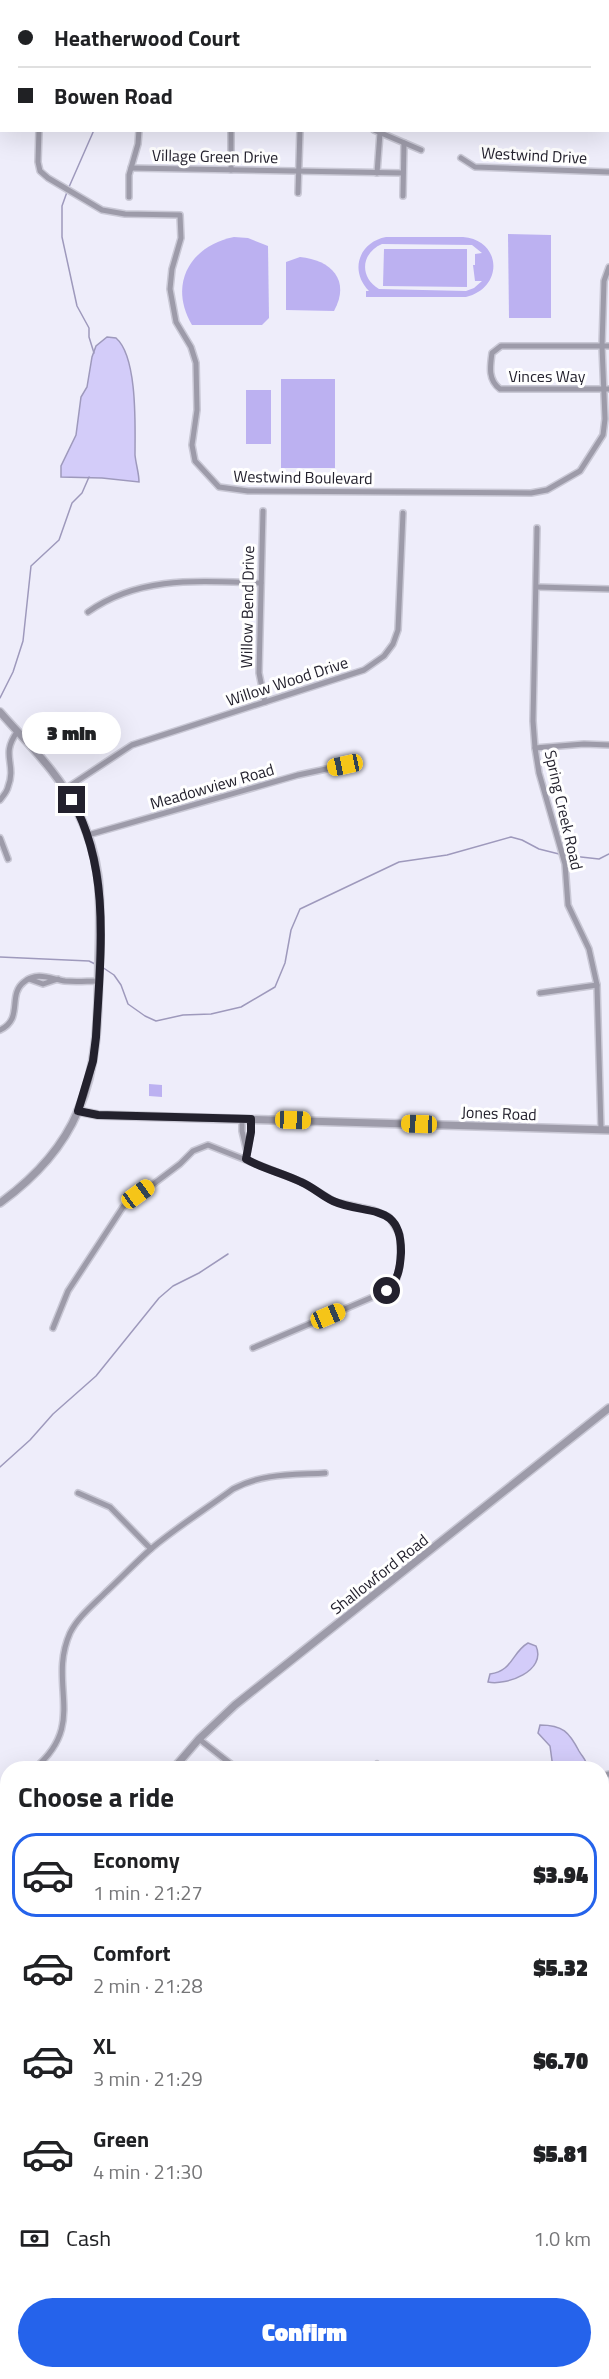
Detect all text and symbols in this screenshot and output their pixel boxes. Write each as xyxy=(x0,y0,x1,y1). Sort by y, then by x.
text: Heatherwood Court xyxy=(54,21,240,55)
text: Bowen Road xyxy=(54,79,173,113)
street label: Westwind Drive xyxy=(480,140,588,170)
street label: Village Green Drive xyxy=(152,143,278,169)
street label: Vinces Way xyxy=(509,364,586,388)
street label: Westwind Boulevard xyxy=(233,464,373,490)
street label: Willow Bend Drive xyxy=(234,545,260,669)
street label: Willow Wood Drive xyxy=(223,650,351,712)
callout: 3 min xyxy=(22,713,122,755)
text: 3 min xyxy=(47,717,96,748)
street label: Spring Creek Road xyxy=(539,748,589,872)
car xyxy=(326,752,364,778)
street label: Meadowview Road xyxy=(147,757,277,815)
route end xyxy=(58,786,85,813)
street label: Jones Road xyxy=(461,1100,537,1126)
car xyxy=(275,1110,311,1130)
car xyxy=(401,1114,437,1134)
car xyxy=(118,1176,158,1212)
route start xyxy=(373,1277,400,1304)
car xyxy=(308,1301,348,1331)
street label: Shallowford Road xyxy=(325,1528,433,1620)
text: Choose a ride xyxy=(18,1776,174,1817)
text: Economy xyxy=(93,1843,180,1877)
icon: car xyxy=(21,1848,75,1902)
text: $3.94 xyxy=(533,1858,588,1892)
text: 1 min · 21:27 xyxy=(93,1877,203,1908)
text: Comfort xyxy=(93,1936,171,1970)
icon: car xyxy=(21,1941,75,1995)
text: $5.32 xyxy=(533,1951,588,1985)
text: 2 min · 21:28 xyxy=(93,1970,203,2001)
text: XL xyxy=(93,2029,116,2063)
icon: car xyxy=(21,2034,75,2088)
text: $6.70 xyxy=(533,2044,588,2078)
text: 3 min · 21:29 xyxy=(93,2063,203,2094)
text: Green xyxy=(93,2122,149,2156)
icon: car xyxy=(21,2127,75,2181)
text: $5.81 xyxy=(533,2137,588,2171)
text: 4 min · 21:30 xyxy=(93,2156,203,2187)
text: Cash xyxy=(66,2221,111,2255)
icon: cash xyxy=(18,2222,51,2255)
text: 1.0 km xyxy=(534,2223,591,2254)
button: Confirm xyxy=(18,2298,591,2367)

